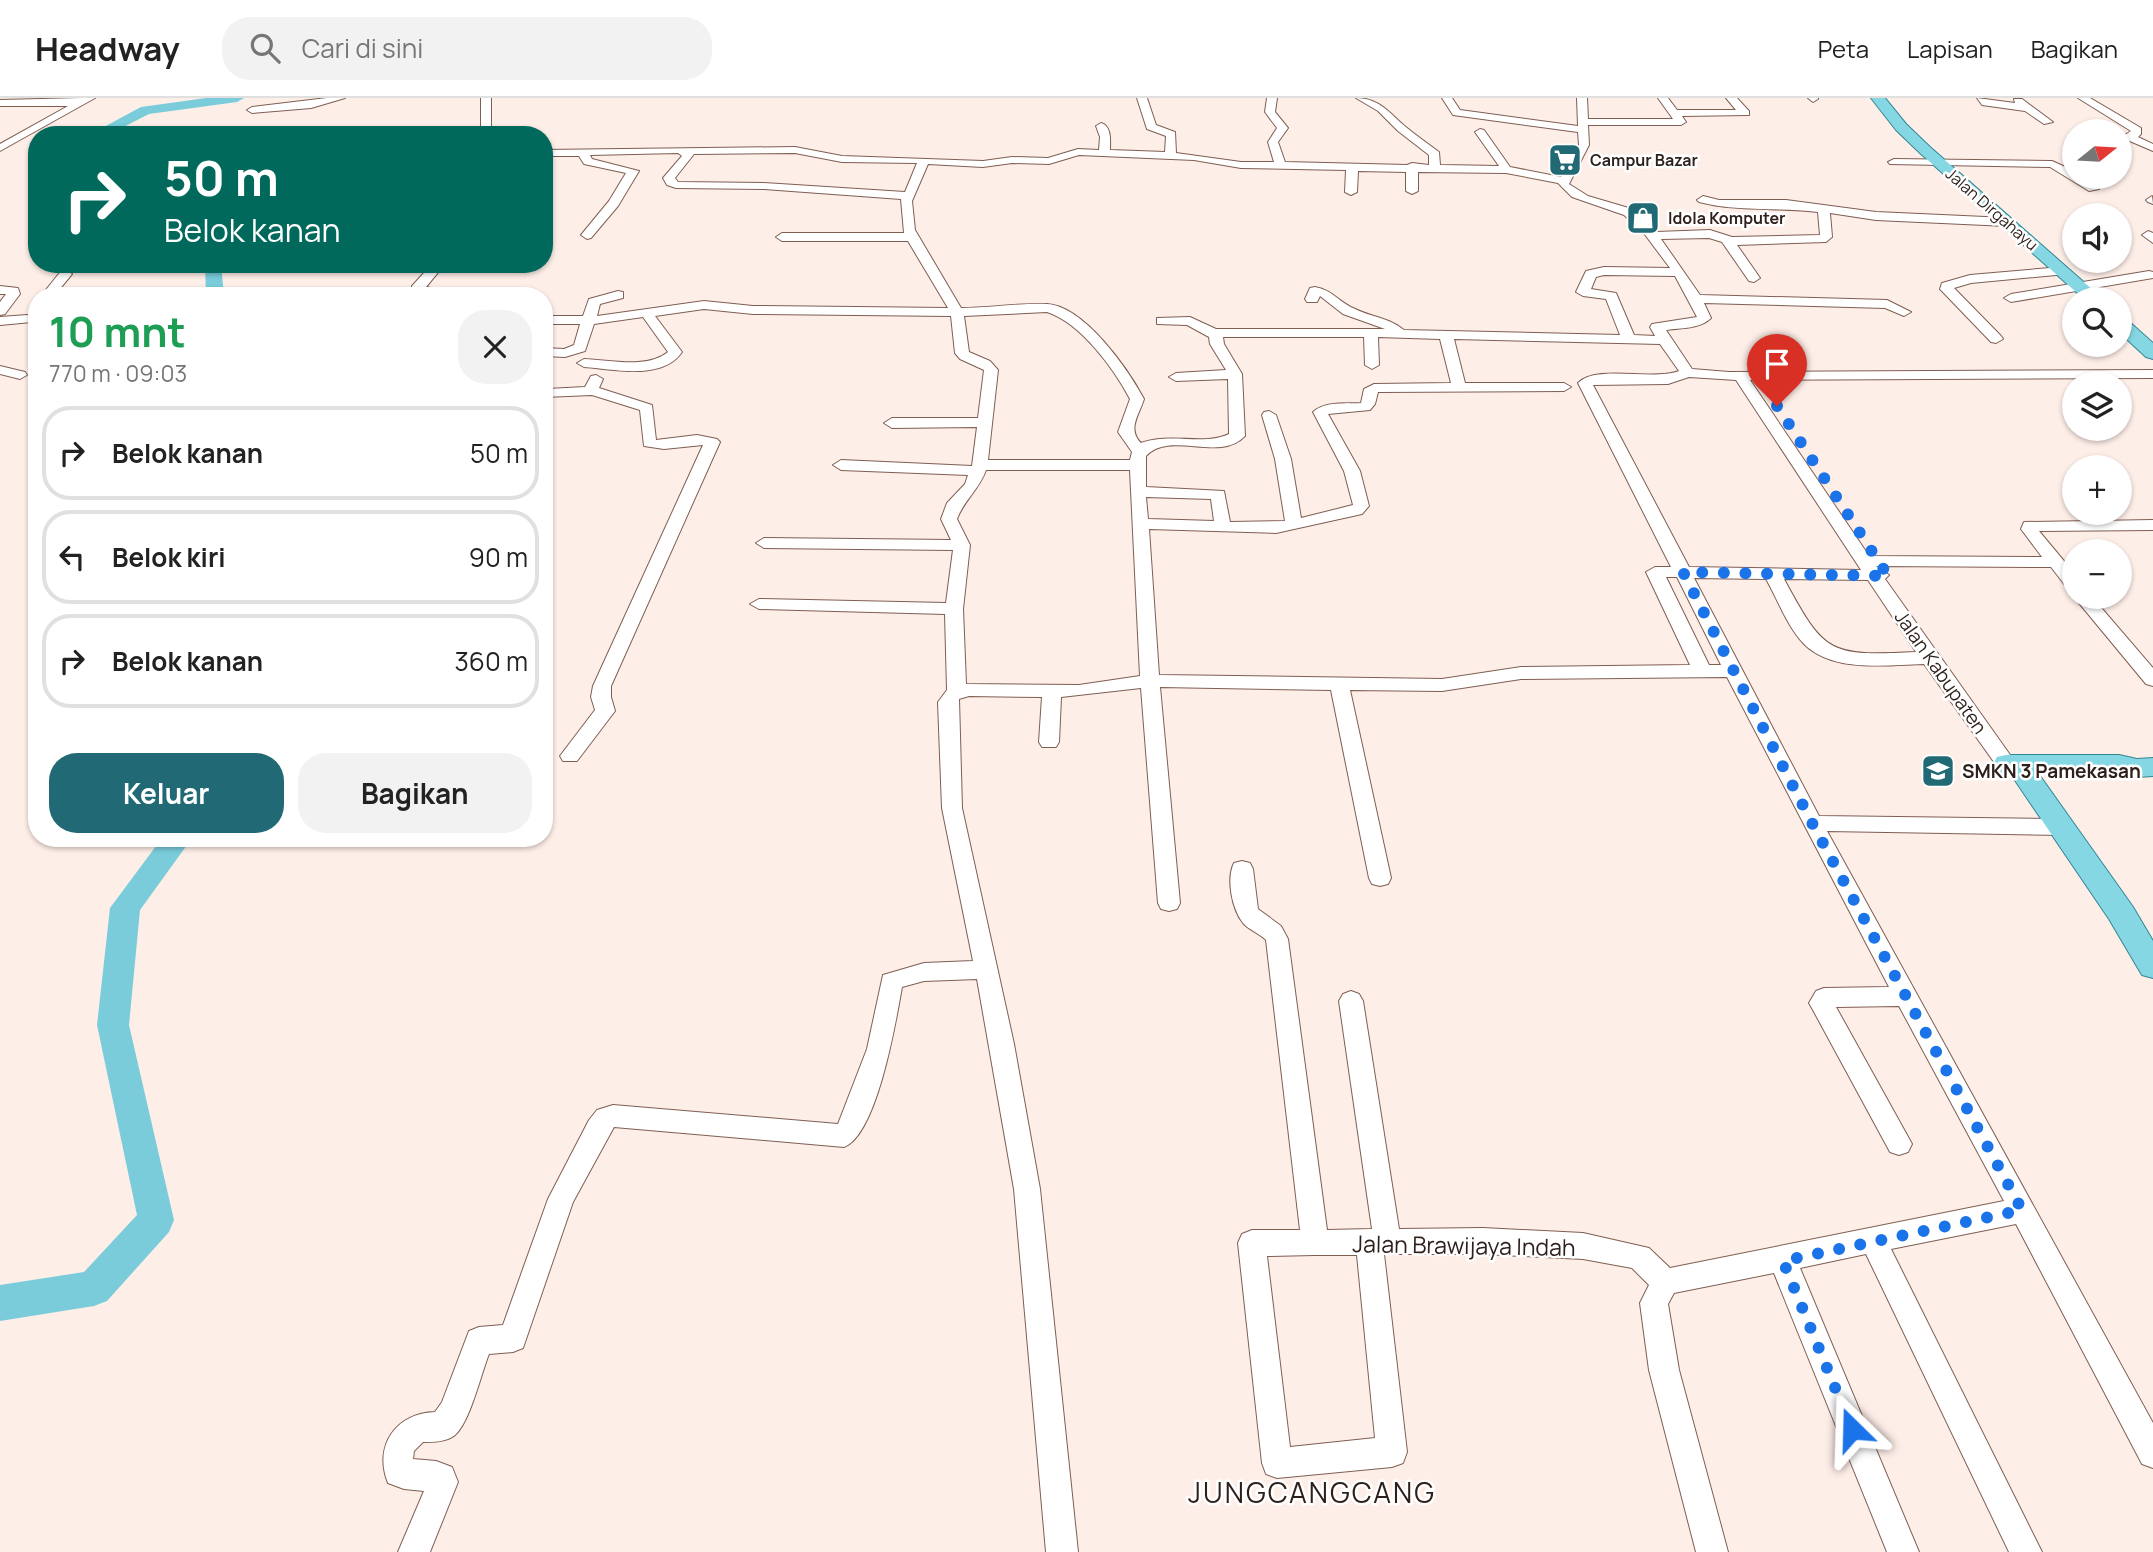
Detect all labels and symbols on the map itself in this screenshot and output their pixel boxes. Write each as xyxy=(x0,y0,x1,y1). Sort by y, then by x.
north arrow xyxy=(2062,119,2132,189)
supermarket icon: Campur Bazar xyxy=(1546,141,1584,179)
place label: Campur Bazar xyxy=(1590,149,1698,171)
street label: Jalan Dirgahayu xyxy=(1941,163,2043,255)
shop icon: Idola Komputer xyxy=(1624,199,1662,237)
place label: Idola Komputer xyxy=(1668,207,1786,229)
pin xyxy=(1747,334,1807,406)
street label: Jalan Kabupaten xyxy=(1889,605,1993,739)
school or university icon: SMKN 3 Pamekasan xyxy=(1919,752,1957,790)
place label: SMKN 3 Pamekasan xyxy=(1962,758,2141,784)
street label: Jalan Brawijaya Indah xyxy=(1352,1227,1576,1263)
position arrow xyxy=(1815,1392,1889,1466)
district label: JUNGCANGCANG xyxy=(1188,1473,1436,1511)

